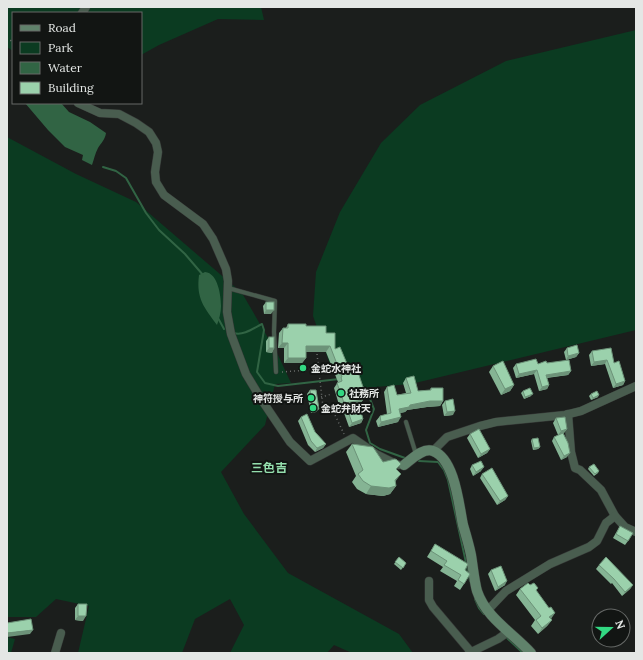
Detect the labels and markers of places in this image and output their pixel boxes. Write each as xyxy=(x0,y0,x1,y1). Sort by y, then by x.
place label: 金蛇水神社 xyxy=(311,362,362,375)
marker: 金蛇水神社 xyxy=(298,363,308,373)
place label: 社務所 xyxy=(349,387,379,400)
marker: 社務所 xyxy=(336,388,346,398)
place label: 神符授与所 xyxy=(253,392,303,405)
marker: 神符授与所 xyxy=(306,393,316,403)
place label: 金蛇弁財天 xyxy=(321,402,371,415)
marker: 金蛇弁財天 xyxy=(308,403,318,413)

